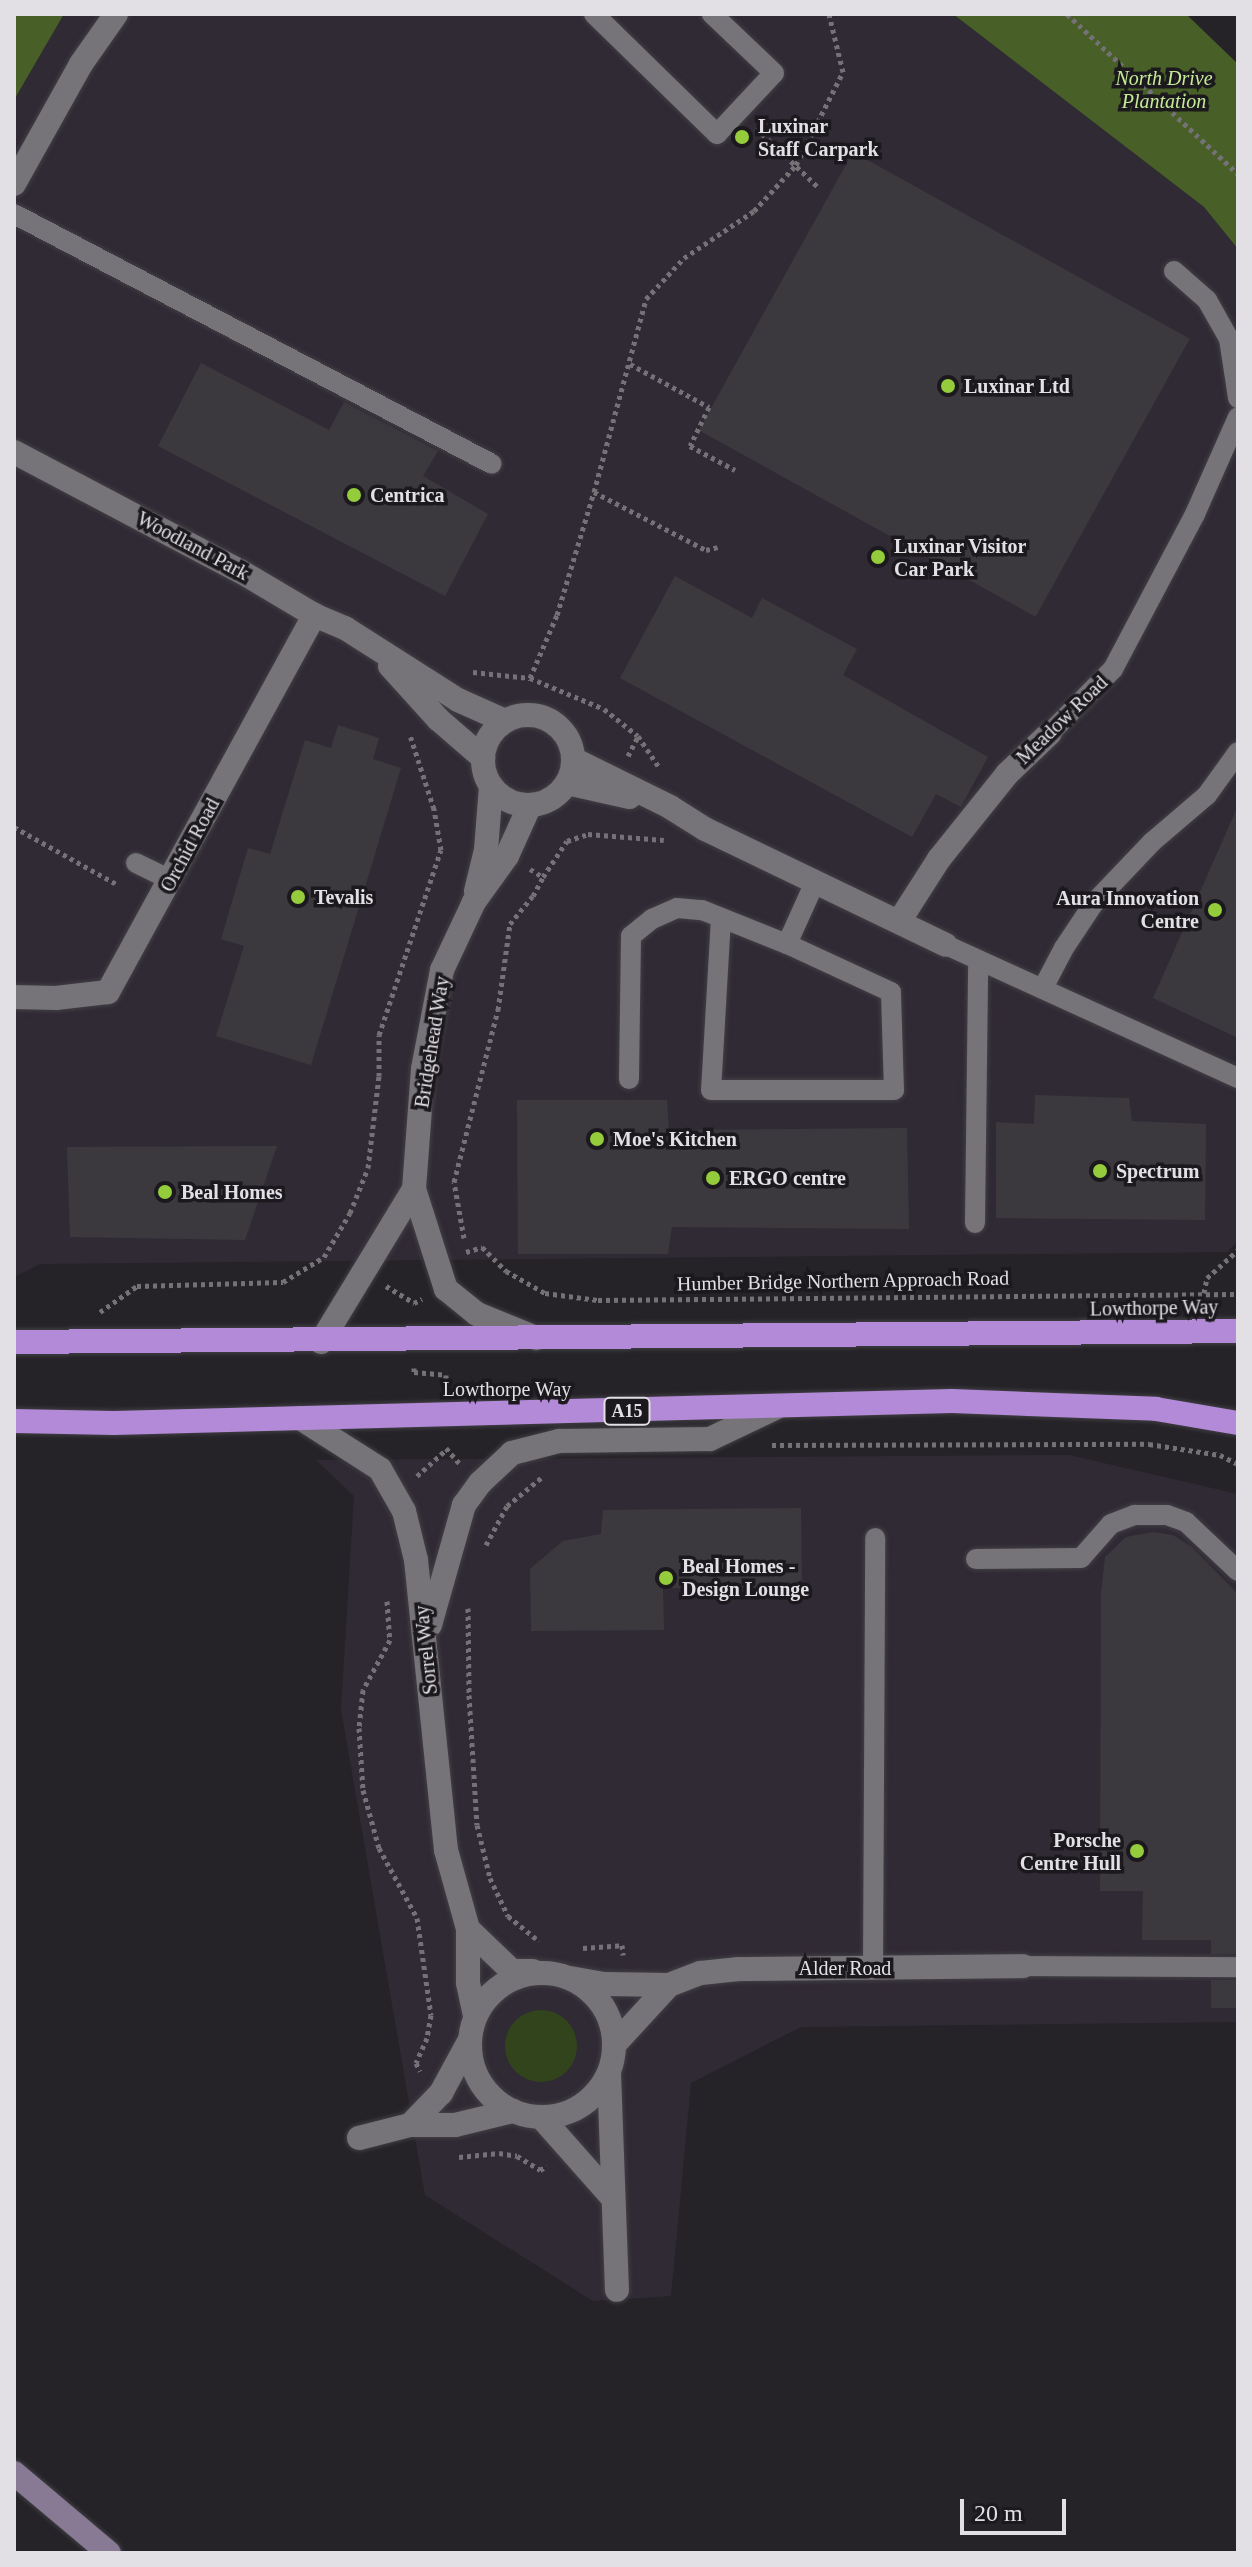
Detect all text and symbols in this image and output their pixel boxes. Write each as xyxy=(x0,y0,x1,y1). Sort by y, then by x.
park label: North Drive Plantation xyxy=(1115,66,1213,113)
place label: Luxinar Staff Carpark xyxy=(758,114,879,161)
marker: Luxinar Staff Carpark xyxy=(733,128,751,146)
place label: Luxinar Ltd xyxy=(964,374,1070,398)
marker: Luxinar Ltd xyxy=(939,377,957,395)
place label: Centrica xyxy=(370,483,444,507)
marker: Centrica xyxy=(345,486,363,504)
street label: Woodland Park xyxy=(133,506,253,586)
place label: Luxinar Visitor Car Park xyxy=(894,534,1027,581)
marker: Luxinar Visitor Car Park xyxy=(869,548,887,566)
street label: Meadow Road xyxy=(1012,671,1112,769)
street label: Orchid Road xyxy=(155,794,225,896)
place label: Tevalis xyxy=(314,885,373,909)
place label: Aura Innovation Centre xyxy=(1056,886,1199,933)
marker: Tevalis xyxy=(289,888,307,906)
marker: Aura Innovation Centre xyxy=(1206,901,1224,919)
street label: Bridgehead Way xyxy=(410,974,454,1110)
place label: Moe's Kitchen xyxy=(613,1127,737,1151)
marker: Moe's Kitchen xyxy=(588,1130,606,1148)
place label: Spectrum xyxy=(1116,1159,1199,1183)
marker: Spectrum xyxy=(1091,1162,1109,1180)
place label: ERGO centre xyxy=(729,1166,846,1190)
marker: ERGO centre xyxy=(704,1169,722,1187)
place label: Beal Homes xyxy=(181,1180,283,1204)
marker: Beal Homes xyxy=(156,1183,174,1201)
street label: Humber Bridge Northern Approach Road xyxy=(676,1266,1010,1296)
street label: Lowthorpe Way xyxy=(1089,1295,1219,1321)
street label: Lowthorpe Way xyxy=(443,1377,571,1401)
road number: A15 xyxy=(603,1397,651,1425)
place label: Beal Homes - Design Lounge xyxy=(682,1554,809,1601)
marker: Beal Homes - Design Lounge xyxy=(657,1569,675,1587)
street label: Sorrel Way xyxy=(409,1604,443,1696)
place label: Porsche Centre Hull xyxy=(1020,1828,1121,1875)
marker: Porsche Centre Hull xyxy=(1128,1842,1146,1860)
street label: Alder Road xyxy=(799,1956,891,1980)
scale bar xyxy=(964,2483,1070,2533)
text: 20 m xyxy=(974,2500,1023,2526)

